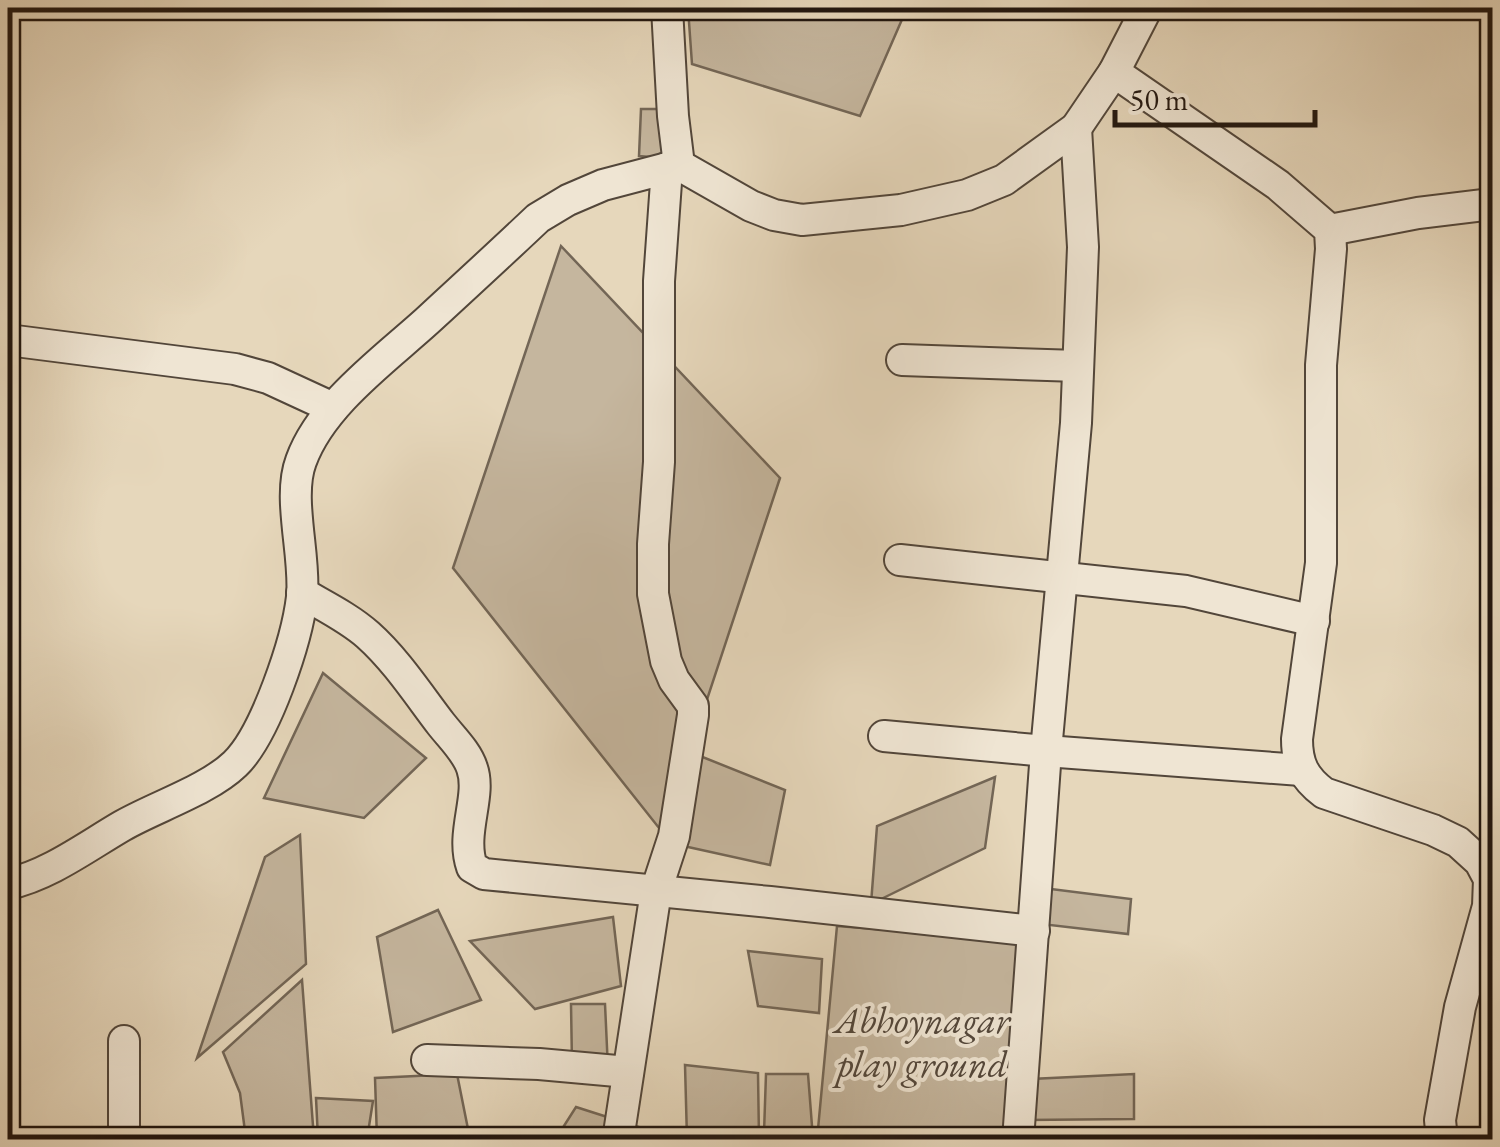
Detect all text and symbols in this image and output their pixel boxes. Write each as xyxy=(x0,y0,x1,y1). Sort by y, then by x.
scale bar xyxy=(1115,65,1315,127)
text: 50 m xyxy=(1130,80,1188,119)
park label: Abhoynagar play ground xyxy=(831,995,1011,1088)

